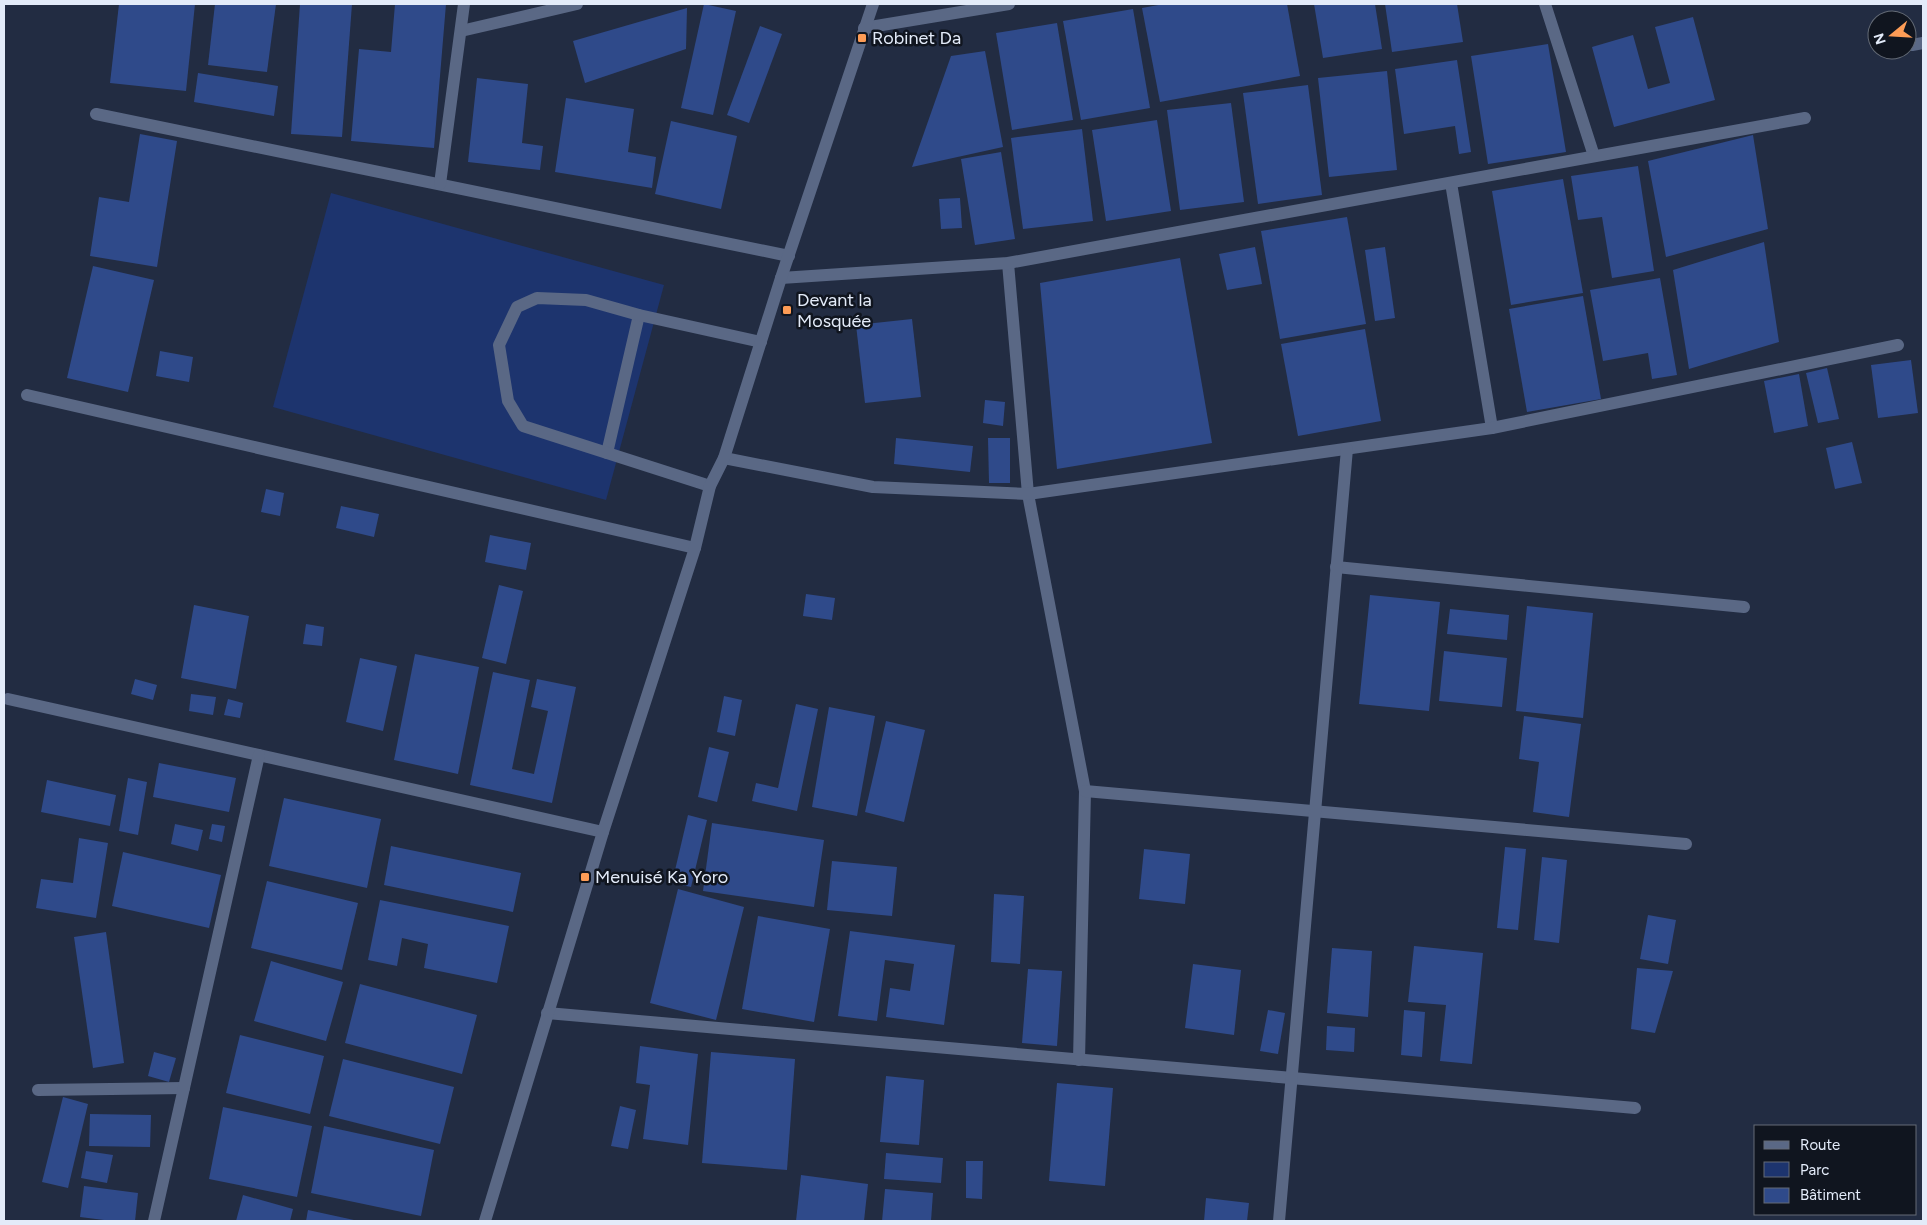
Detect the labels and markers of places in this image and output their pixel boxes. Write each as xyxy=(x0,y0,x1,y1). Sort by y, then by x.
place label: Robinet Da xyxy=(872,27,961,49)
marker: Robinet Da xyxy=(856,32,868,44)
place label: Devant la Mosquée xyxy=(797,289,872,332)
marker: Devant la Mosquée xyxy=(781,304,793,316)
place label: Menuisé Ka Yoro xyxy=(595,866,728,888)
marker: Menuisé Ka Yoro xyxy=(579,871,591,883)

